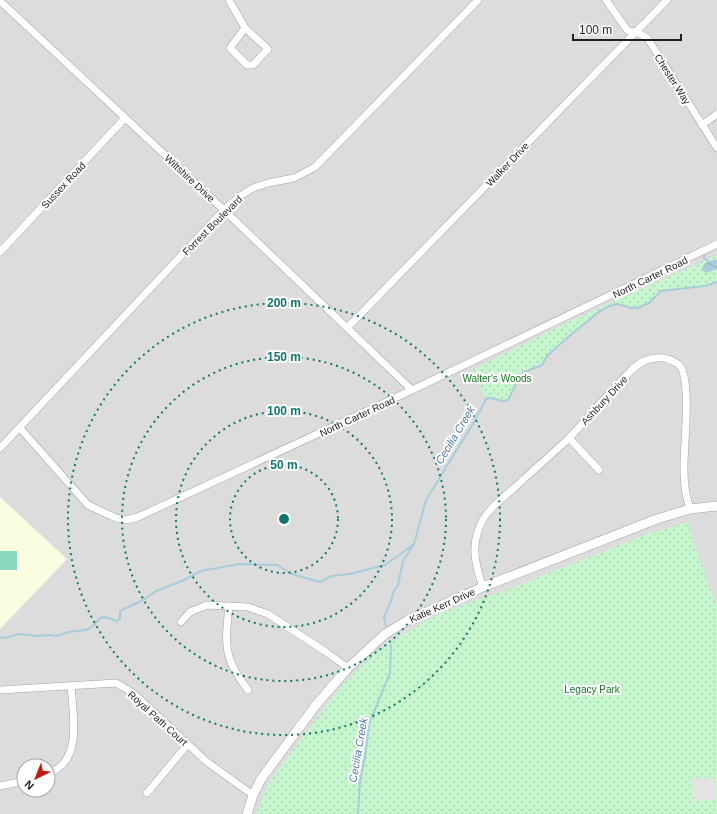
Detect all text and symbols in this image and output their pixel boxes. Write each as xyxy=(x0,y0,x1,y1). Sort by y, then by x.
scale bar xyxy=(573,16,681,42)
text: 100 m xyxy=(579,23,612,37)
street label: Chester Way xyxy=(652,52,693,106)
street label: Walker Drive xyxy=(484,140,531,189)
street label: Wiltshire Drive xyxy=(162,152,217,205)
street label: Sussex Road xyxy=(39,160,88,211)
street label: Forrest Boulevard xyxy=(180,193,244,257)
street label: North Carter Road xyxy=(611,255,689,300)
text: 200 m xyxy=(267,296,301,310)
text: 150 m xyxy=(267,350,301,364)
park label: Walter's Woods xyxy=(462,373,532,384)
street label: Ashbury Drive xyxy=(579,373,630,427)
street label: North Carter Road xyxy=(318,394,397,439)
water label: Cecilia Creek xyxy=(433,403,477,466)
text: 100 m xyxy=(267,404,301,418)
text: 50 m xyxy=(270,458,298,472)
centre of rings xyxy=(277,512,291,526)
street label: Katie Kerr Drive xyxy=(408,586,477,625)
park label: Legacy Park xyxy=(564,684,621,695)
street label: Royal Path Court xyxy=(126,689,190,748)
water label: Cecilia Creek xyxy=(346,716,370,783)
north arrow xyxy=(16,758,56,798)
text: N xyxy=(22,778,36,792)

